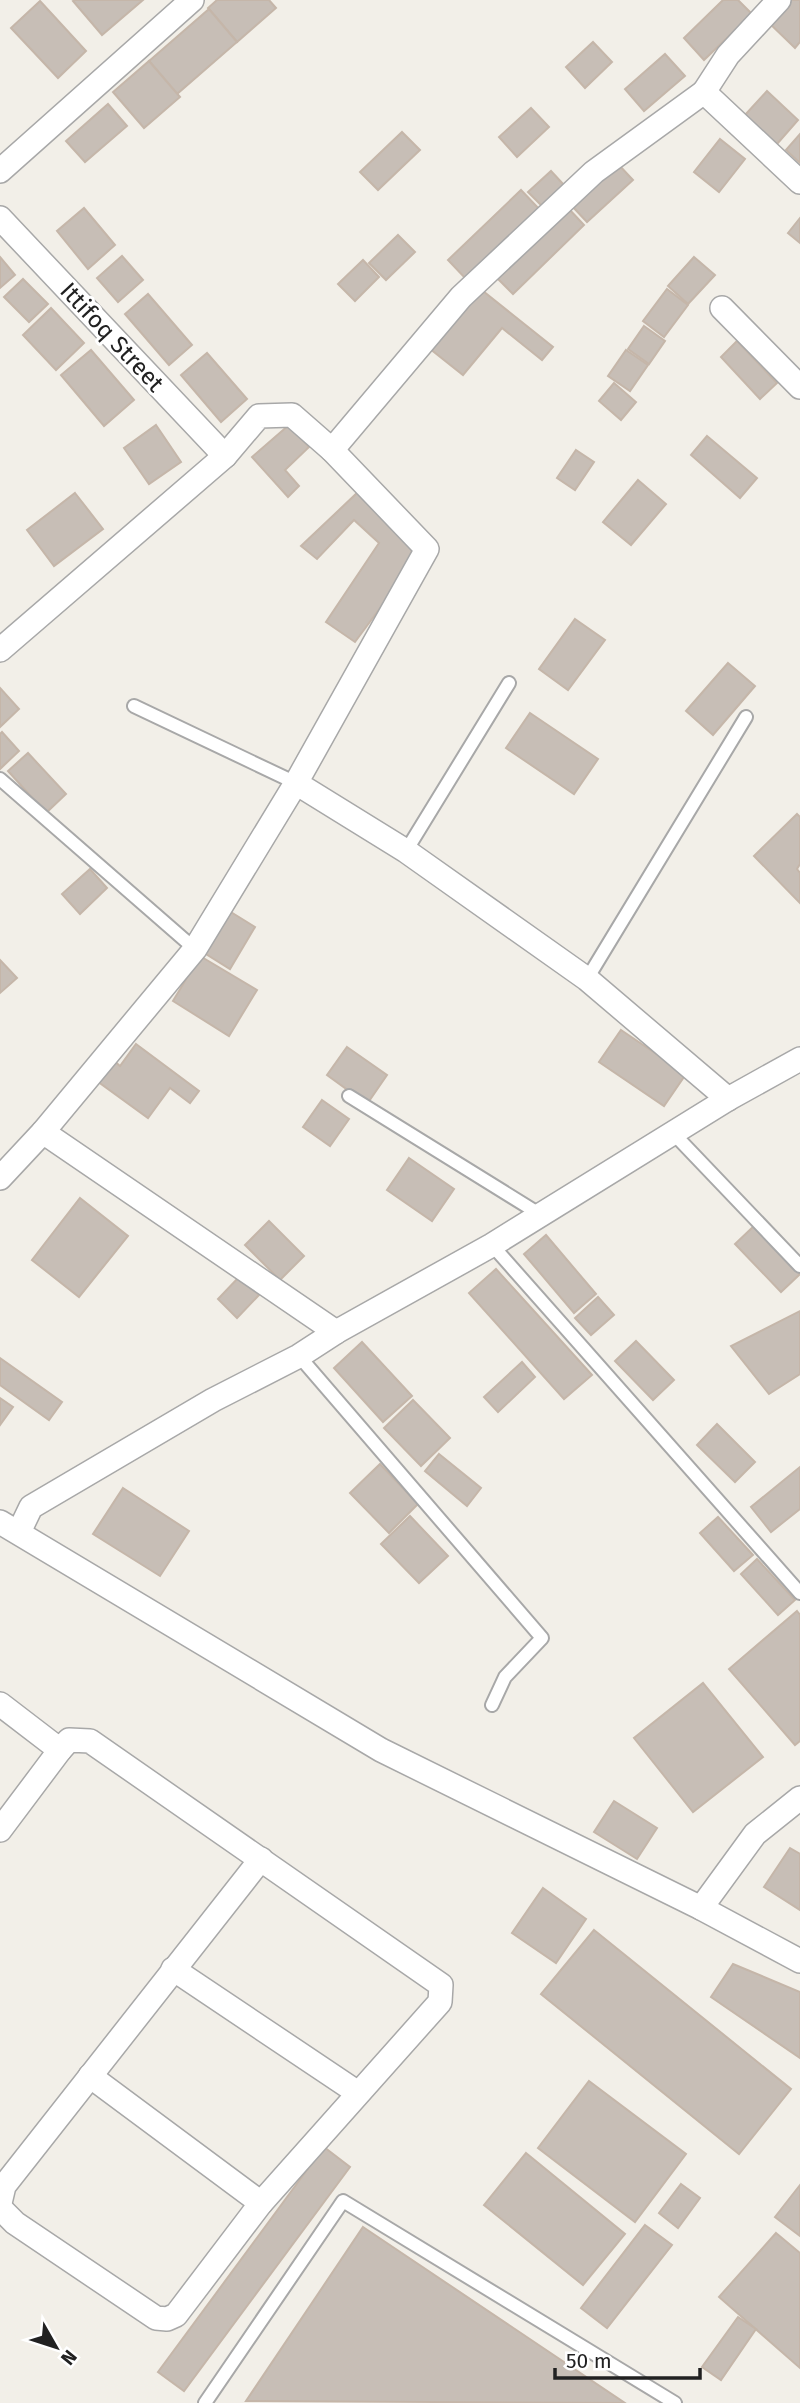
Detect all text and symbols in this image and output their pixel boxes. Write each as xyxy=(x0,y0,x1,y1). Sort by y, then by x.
street label: Ittifoq Street xyxy=(54,277,170,398)
north arrow xyxy=(21,2312,91,2382)
scale bar xyxy=(555,2336,700,2380)
text: N xyxy=(56,2345,82,2370)
text: 50 m xyxy=(566,2348,612,2374)

